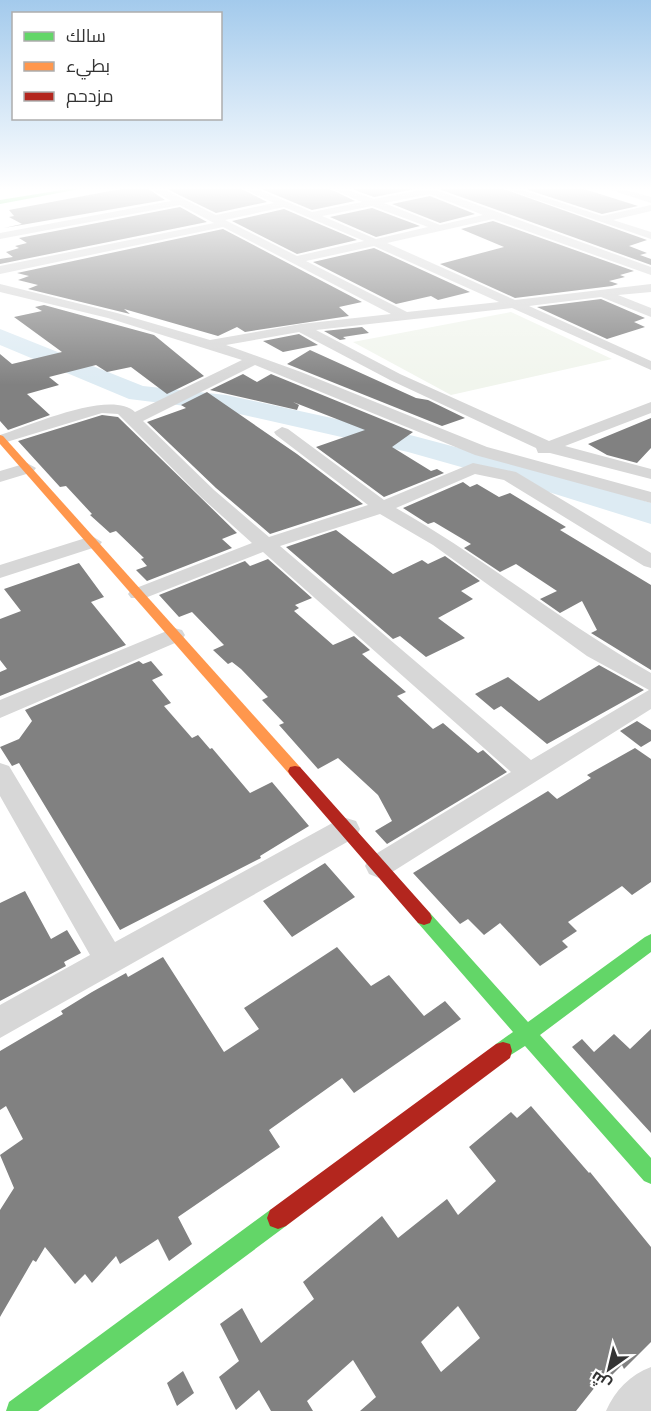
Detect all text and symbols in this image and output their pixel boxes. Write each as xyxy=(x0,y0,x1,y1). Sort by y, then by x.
legend xyxy=(12,12,222,120)
text: سالك xyxy=(66,25,106,45)
text: بطيء xyxy=(66,55,110,80)
text: مزدحم xyxy=(66,85,114,108)
north arrow xyxy=(579,1339,639,1399)
text: ش xyxy=(587,1367,615,1395)

